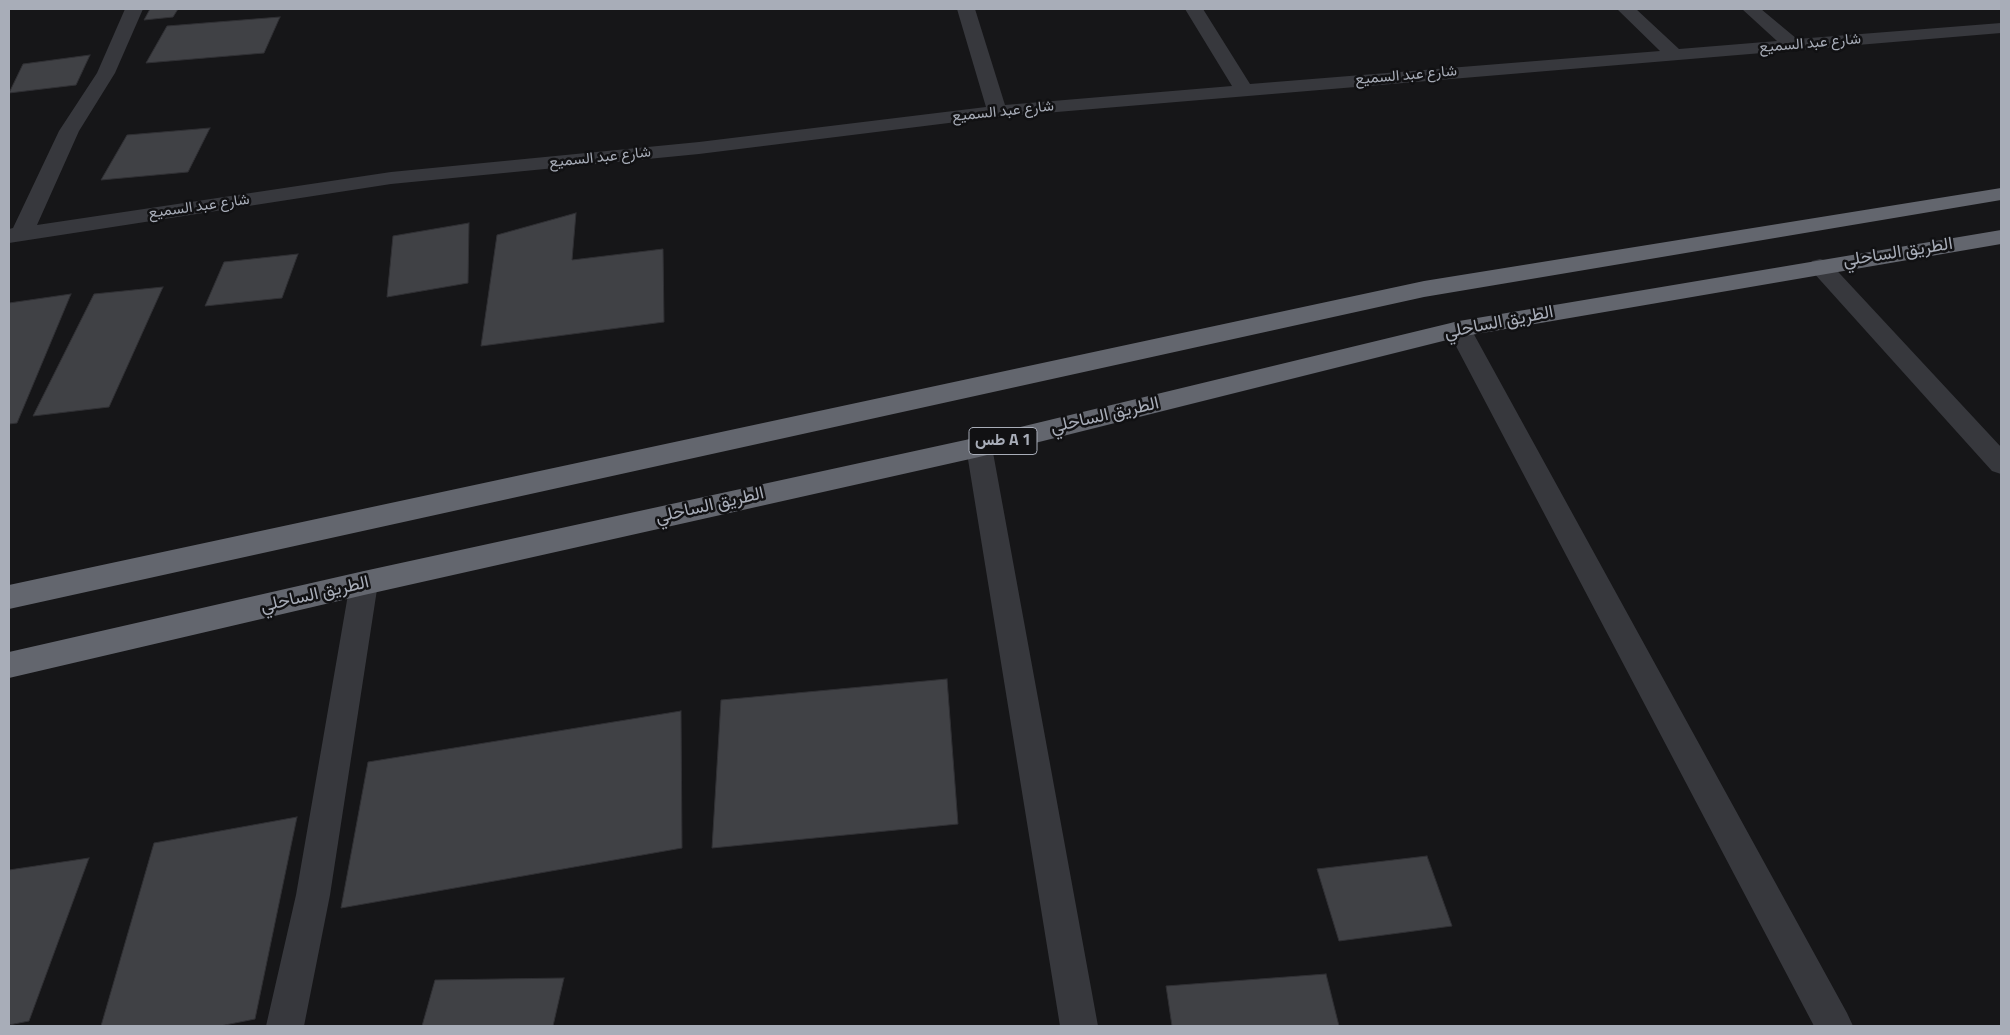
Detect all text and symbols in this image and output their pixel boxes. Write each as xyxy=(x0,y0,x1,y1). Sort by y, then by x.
street label: شارع عبد السميع xyxy=(1758,31,1862,57)
street label: شارع عبد السميع xyxy=(1354,63,1458,89)
street label: شارع عبد السميع xyxy=(951,98,1055,126)
street label: شارع عبد السميع xyxy=(548,144,652,172)
street label: شارع عبد السميع xyxy=(147,191,251,223)
street label: الطريق الساحلي xyxy=(1842,234,1954,272)
street label: الطريق الساحلي xyxy=(1443,302,1555,344)
street label: الطريق الساحلي xyxy=(1049,393,1161,439)
road number: طس A 1 xyxy=(969,428,1037,454)
street label: الطريق الساحلي xyxy=(654,483,766,529)
street label: الطريق الساحلي xyxy=(259,572,371,618)

